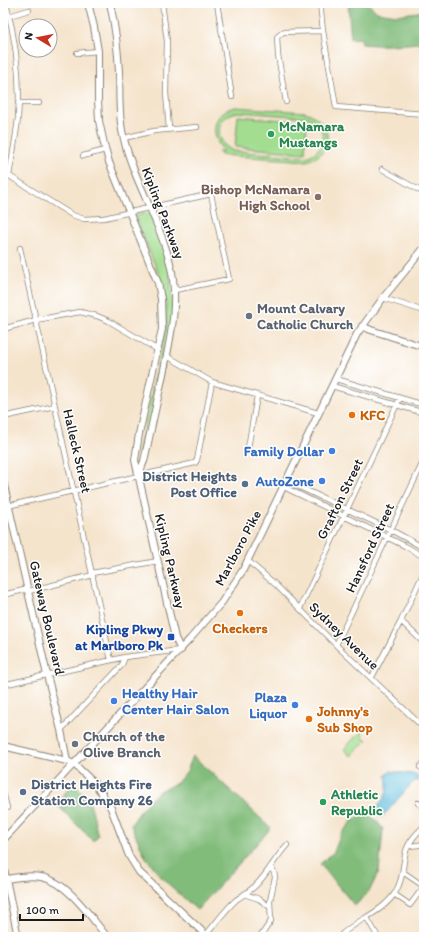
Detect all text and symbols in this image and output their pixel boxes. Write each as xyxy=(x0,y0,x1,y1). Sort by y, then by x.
north arrow xyxy=(18,18,58,58)
text: N xyxy=(22,32,36,41)
place label: McNamara Mustangs xyxy=(279,118,345,151)
marker: McNamara Mustangs xyxy=(266,129,276,139)
street label: Kipling Parkway xyxy=(138,165,188,262)
place label: Bishop McNamara High School xyxy=(201,181,311,214)
marker: Bishop McNamara High School xyxy=(313,192,323,202)
place label: Mount Calvary Catholic Church xyxy=(257,300,354,333)
marker: Mount Calvary Catholic Church xyxy=(244,311,254,321)
street label: Halleck Street xyxy=(59,407,95,495)
place label: KFC xyxy=(360,407,385,424)
marker: KFC xyxy=(347,410,357,420)
place label: Family Dollar xyxy=(244,443,324,460)
marker: Family Dollar xyxy=(327,446,337,456)
street label: Grafton Street xyxy=(313,456,367,542)
place label: District Heights Post Office xyxy=(142,468,237,501)
place label: AutoZone xyxy=(255,473,314,490)
marker: AutoZone xyxy=(317,476,327,486)
marker: District Heights Post Office xyxy=(240,479,250,489)
street label: Hansford Street xyxy=(342,500,398,596)
street label: Marlboro Pike xyxy=(211,507,265,589)
street label: Kipling Parkway xyxy=(151,512,189,611)
street label: Gateway Boulevard xyxy=(26,559,69,677)
street label: Sydney Avenue xyxy=(305,598,383,674)
marker: Checkers xyxy=(235,608,245,618)
place label: Checkers xyxy=(212,620,268,637)
place label: Kipling Pkwy at Marlboro Pk xyxy=(75,621,164,654)
marker: Kipling Pkwy at Marlboro Pk xyxy=(166,632,176,642)
place label: Healthy Hair Center Hair Salon xyxy=(122,685,229,718)
place label: Plaza Liquor xyxy=(249,689,288,722)
marker: Healthy Hair Center Hair Salon xyxy=(109,696,119,706)
marker: Plaza Liquor xyxy=(290,700,300,710)
place label: Johnny's Sub Shop xyxy=(316,703,373,736)
marker: Johnny's Sub Shop xyxy=(304,714,314,724)
place label: Church of the Olive Branch xyxy=(83,728,165,761)
marker: Church of the Olive Branch xyxy=(70,739,80,749)
place label: District Heights Fire Station Company 26 xyxy=(31,776,153,809)
place label: Athletic Republic xyxy=(330,786,383,819)
marker: District Heights Fire Station Company 26 xyxy=(18,787,28,797)
marker: Athletic Republic xyxy=(318,797,328,807)
scale bar xyxy=(20,896,83,922)
text: 100 m xyxy=(26,903,59,917)

